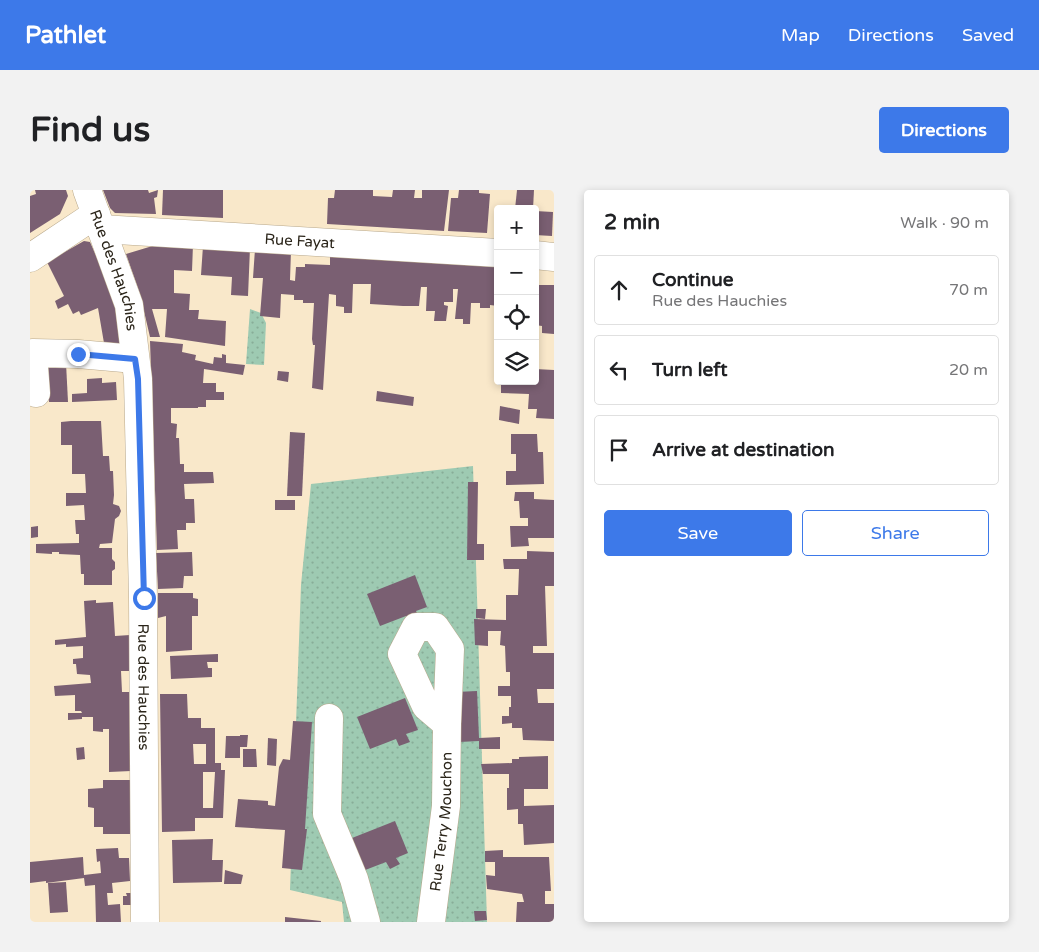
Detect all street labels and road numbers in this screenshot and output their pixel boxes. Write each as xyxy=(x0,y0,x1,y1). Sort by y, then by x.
street label: Rue des Hauchies xyxy=(86,207,141,332)
street label: Rue Fayat xyxy=(264,230,336,252)
street label: Rue des Hauchies xyxy=(134,624,153,750)
street label: Rue Terry Mouchon xyxy=(426,752,456,893)

